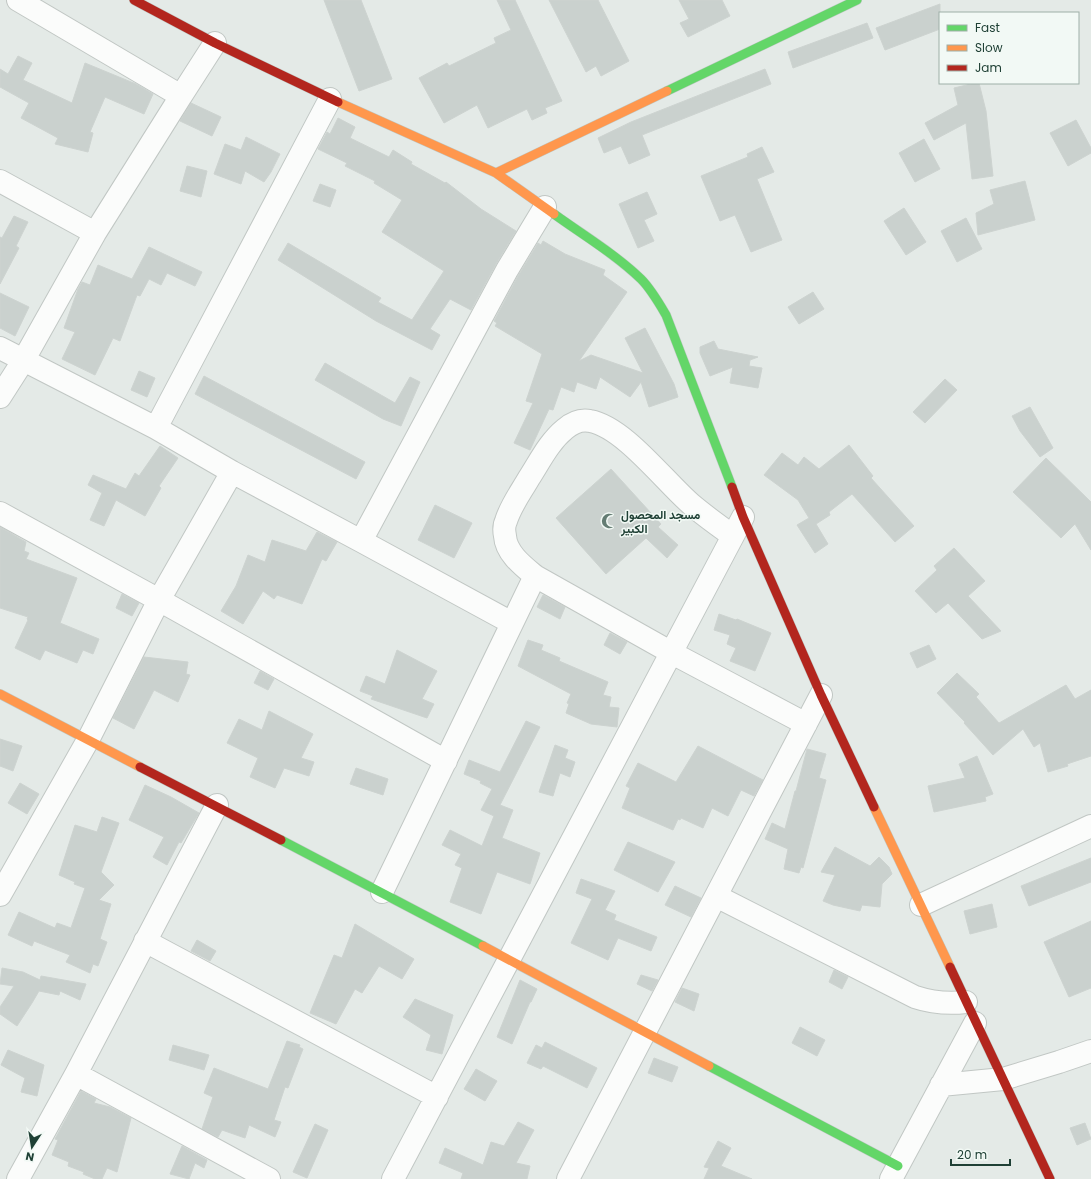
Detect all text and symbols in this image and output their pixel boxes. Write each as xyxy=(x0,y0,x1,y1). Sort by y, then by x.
legend xyxy=(939,12,1079,84)
text: Fast xyxy=(975,19,1000,36)
text: Slow xyxy=(975,39,1003,56)
text: Jam xyxy=(975,59,1002,76)
place label: مسجد المحصول الكبير xyxy=(620,506,701,537)
mosque icon: مسجد المحصول الكبير xyxy=(600,512,618,530)
north arrow xyxy=(12,1127,52,1167)
scale bar xyxy=(951,1141,1010,1167)
text: 20 m xyxy=(957,1146,987,1163)
text: N xyxy=(24,1148,36,1165)

